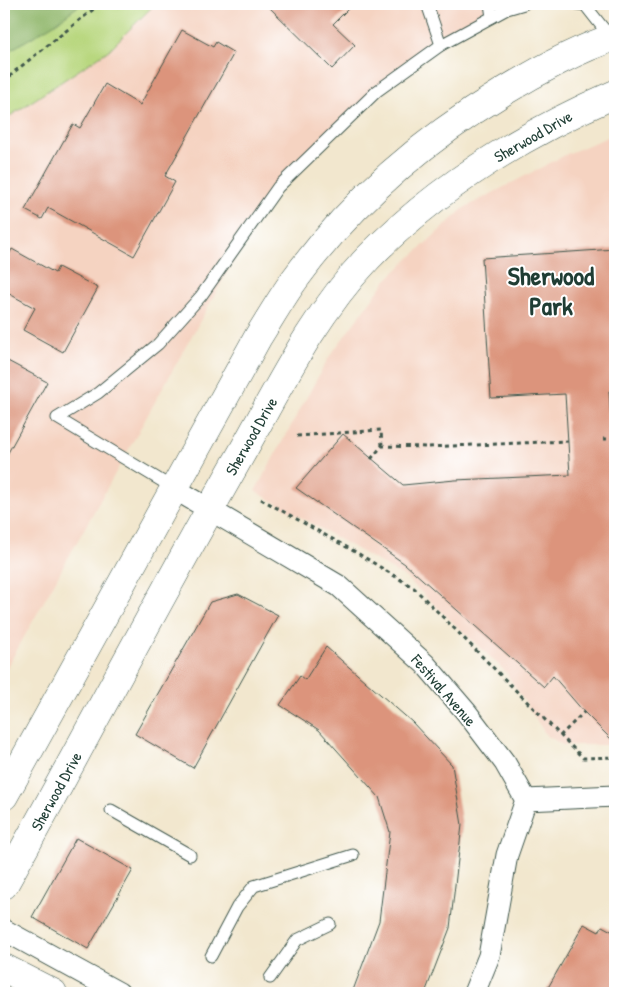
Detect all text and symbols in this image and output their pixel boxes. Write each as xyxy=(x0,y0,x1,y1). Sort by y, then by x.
street label: Sherwood Drive xyxy=(490,104,577,167)
district label: Sherwood Park xyxy=(508,258,595,323)
street label: Sherwood Drive xyxy=(220,392,283,479)
street label: Festival Avenue xyxy=(406,649,482,731)
street label: Sherwood Drive xyxy=(25,747,87,834)

